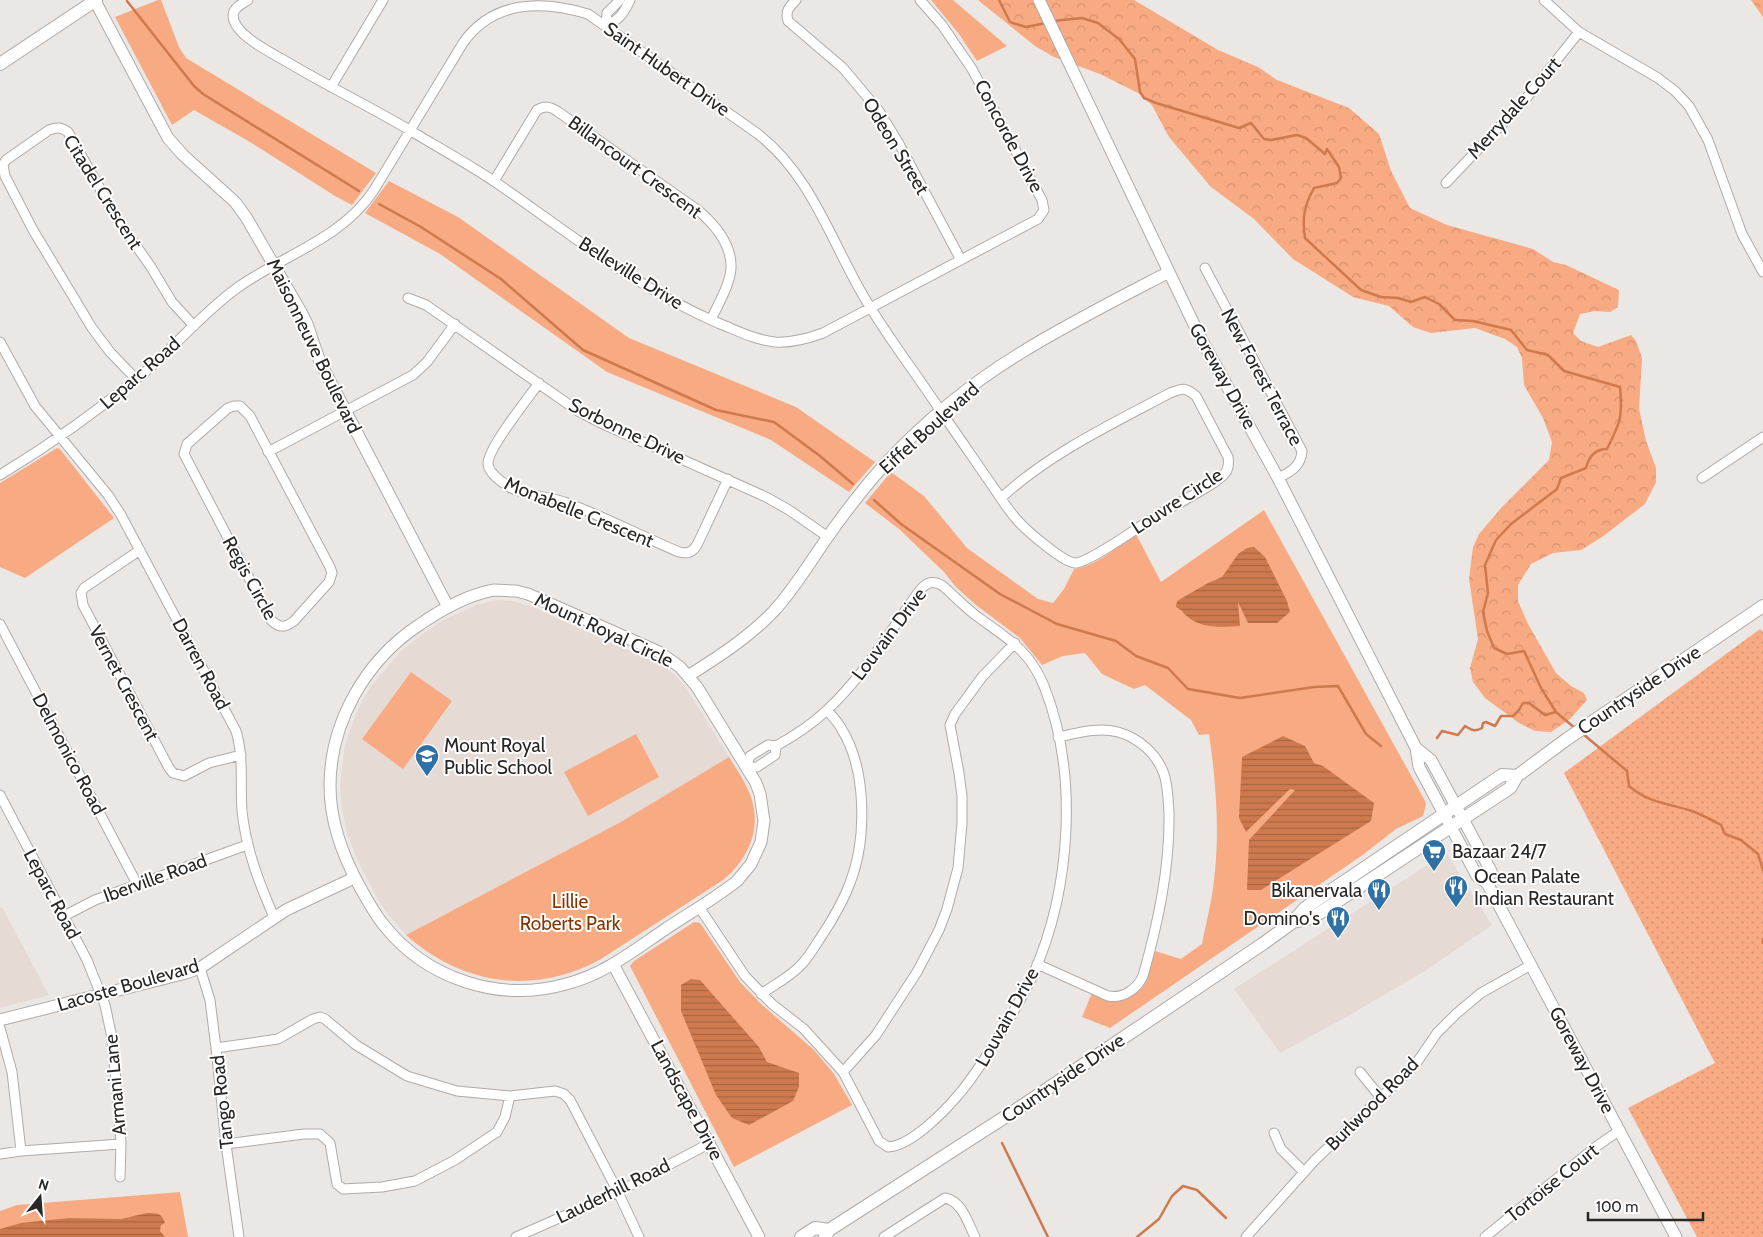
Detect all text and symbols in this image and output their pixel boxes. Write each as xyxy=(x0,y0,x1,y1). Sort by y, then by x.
street label: Saint Hubert Drive xyxy=(600,17,734,121)
street label: Merrydale Court xyxy=(1462,52,1566,164)
street label: Concorde Drive xyxy=(970,76,1048,197)
street label: Odeon Street xyxy=(858,93,934,199)
street label: Billancourt Crescent xyxy=(564,111,707,224)
street label: Citadel Crescent xyxy=(59,130,148,254)
street label: Belleville Drive xyxy=(575,232,688,314)
street label: Maisonneuve Boulevard xyxy=(262,255,366,437)
street label: New Forest Terrace xyxy=(1216,304,1308,450)
street label: Goreway Drive xyxy=(1184,319,1262,433)
street label: Leparc Road xyxy=(95,332,185,414)
street label: Eiffel Boulevard xyxy=(874,377,984,479)
street label: Sorbonne Drive xyxy=(565,393,689,469)
street label: Louvre Circle xyxy=(1127,463,1227,539)
street label: Monabelle Crescent xyxy=(501,472,657,553)
street label: Regis Circle xyxy=(218,532,282,624)
street label: Louvain Drive xyxy=(847,583,931,685)
street label: Mount Royal Circle xyxy=(531,588,677,672)
street label: Darren Road xyxy=(167,614,235,714)
street label: Vernet Crescent xyxy=(84,621,164,745)
street label: Countryside Drive xyxy=(1573,640,1705,740)
street label: Delmonico Road xyxy=(27,689,111,819)
place label: Mount Royal Public School xyxy=(444,734,553,779)
school or university icon: Mount Royal Public School xyxy=(414,743,440,777)
supermarket icon: Bazaar 24/7 xyxy=(1421,838,1447,872)
place label: Bazaar 24/7 xyxy=(1452,840,1547,863)
street label: Leparc Road xyxy=(19,845,85,943)
street label: Iberville Road xyxy=(100,849,210,907)
place label: Ocean Palate Indian Restaurant xyxy=(1474,865,1615,910)
restaurant icon: Ocean Palate Indian Restaurant xyxy=(1443,874,1469,908)
restaurant icon: Bikanervala xyxy=(1366,877,1392,911)
place label: Bikanervala xyxy=(1271,879,1362,902)
park label: Lillie Roberts Park xyxy=(520,890,621,935)
restaurant icon: Domino's xyxy=(1325,905,1351,939)
place label: Domino's xyxy=(1244,907,1320,930)
street label: Lacoste Boulevard xyxy=(55,954,201,1016)
street label: Louvain Drive xyxy=(970,963,1044,1071)
street label: Goreway Drive xyxy=(1544,1003,1620,1118)
street label: Countryside Drive xyxy=(997,1028,1129,1128)
street label: Armani Lane xyxy=(99,1033,131,1137)
street label: Landscape Drive xyxy=(646,1036,728,1164)
street label: Burlwood Road xyxy=(1321,1053,1423,1155)
street label: Tango Road xyxy=(206,1054,238,1150)
street label: Tortoise Court xyxy=(1501,1138,1603,1227)
street label: Lauderhill Road xyxy=(552,1154,674,1228)
north arrow xyxy=(15,1172,65,1222)
text: N xyxy=(36,1175,51,1195)
scale bar xyxy=(1588,1190,1703,1222)
text: 100 m xyxy=(1596,1198,1638,1216)

